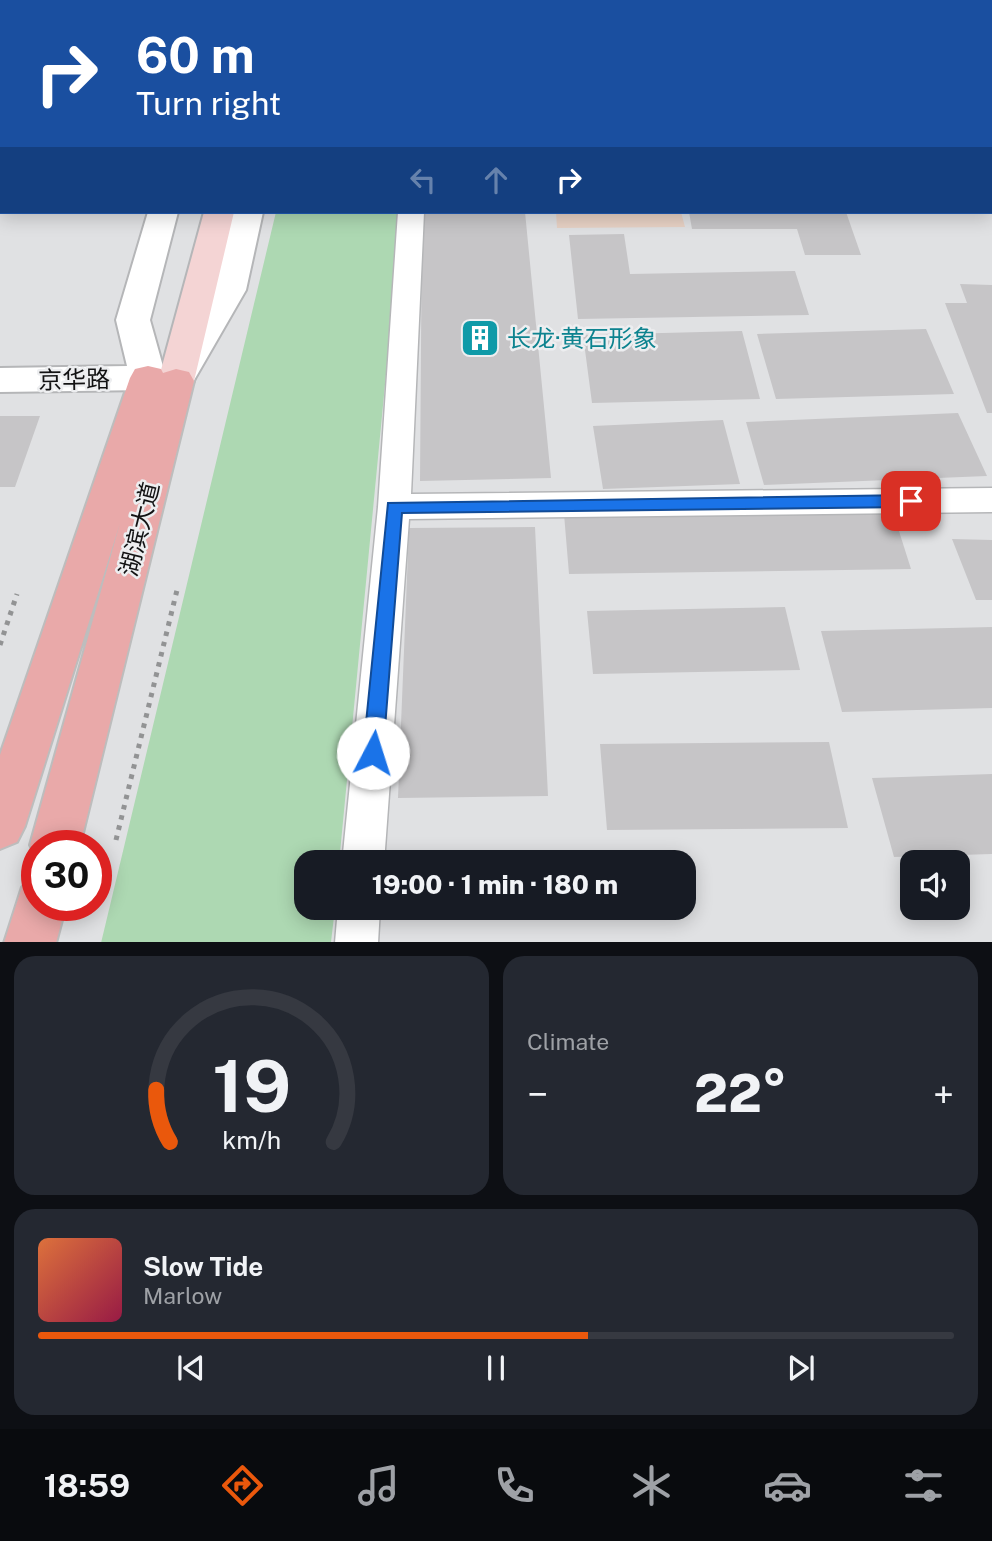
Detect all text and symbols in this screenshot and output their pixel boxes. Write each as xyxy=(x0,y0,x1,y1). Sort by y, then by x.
text: 60 m xyxy=(136,26,255,84)
icon: right xyxy=(21,28,112,119)
text: Turn right xyxy=(136,85,281,122)
icon: left xyxy=(404,161,442,199)
icon: ahead xyxy=(477,161,515,199)
icon: right xyxy=(550,161,588,199)
building icon: 长龙·黄石形象 xyxy=(459,317,501,359)
place label: 长龙·黄石形象 xyxy=(507,324,657,352)
street label: 京华路 xyxy=(38,364,110,394)
pin xyxy=(881,471,941,531)
street label: 湖滨大道 xyxy=(114,479,164,579)
icon: arrive xyxy=(892,482,930,520)
position arrow xyxy=(336,716,410,790)
speed limit sign: 30 xyxy=(21,830,112,921)
map controls xyxy=(900,850,970,920)
button: sound xyxy=(900,850,970,920)
text: 19:00 · 1 min · 180 m xyxy=(372,869,618,900)
text: Climate xyxy=(527,1028,609,1055)
text: 19 xyxy=(212,1043,291,1128)
text: 22° xyxy=(694,1063,787,1124)
text: − xyxy=(527,1072,548,1117)
text: + xyxy=(933,1072,954,1117)
text: km/h xyxy=(222,1124,281,1154)
text: Slow Tide xyxy=(143,1251,263,1282)
text: Marlow xyxy=(143,1282,222,1309)
icon: previous xyxy=(172,1349,210,1387)
icon: pause xyxy=(477,1349,515,1387)
icon: next xyxy=(782,1349,820,1387)
icon: directions xyxy=(218,1461,267,1510)
icon: music xyxy=(354,1461,403,1510)
icon: phone xyxy=(490,1461,539,1510)
icon: climate xyxy=(627,1461,676,1510)
icon: car xyxy=(763,1461,812,1510)
icon: filters xyxy=(899,1461,948,1510)
text: 18:59 xyxy=(44,1467,130,1504)

